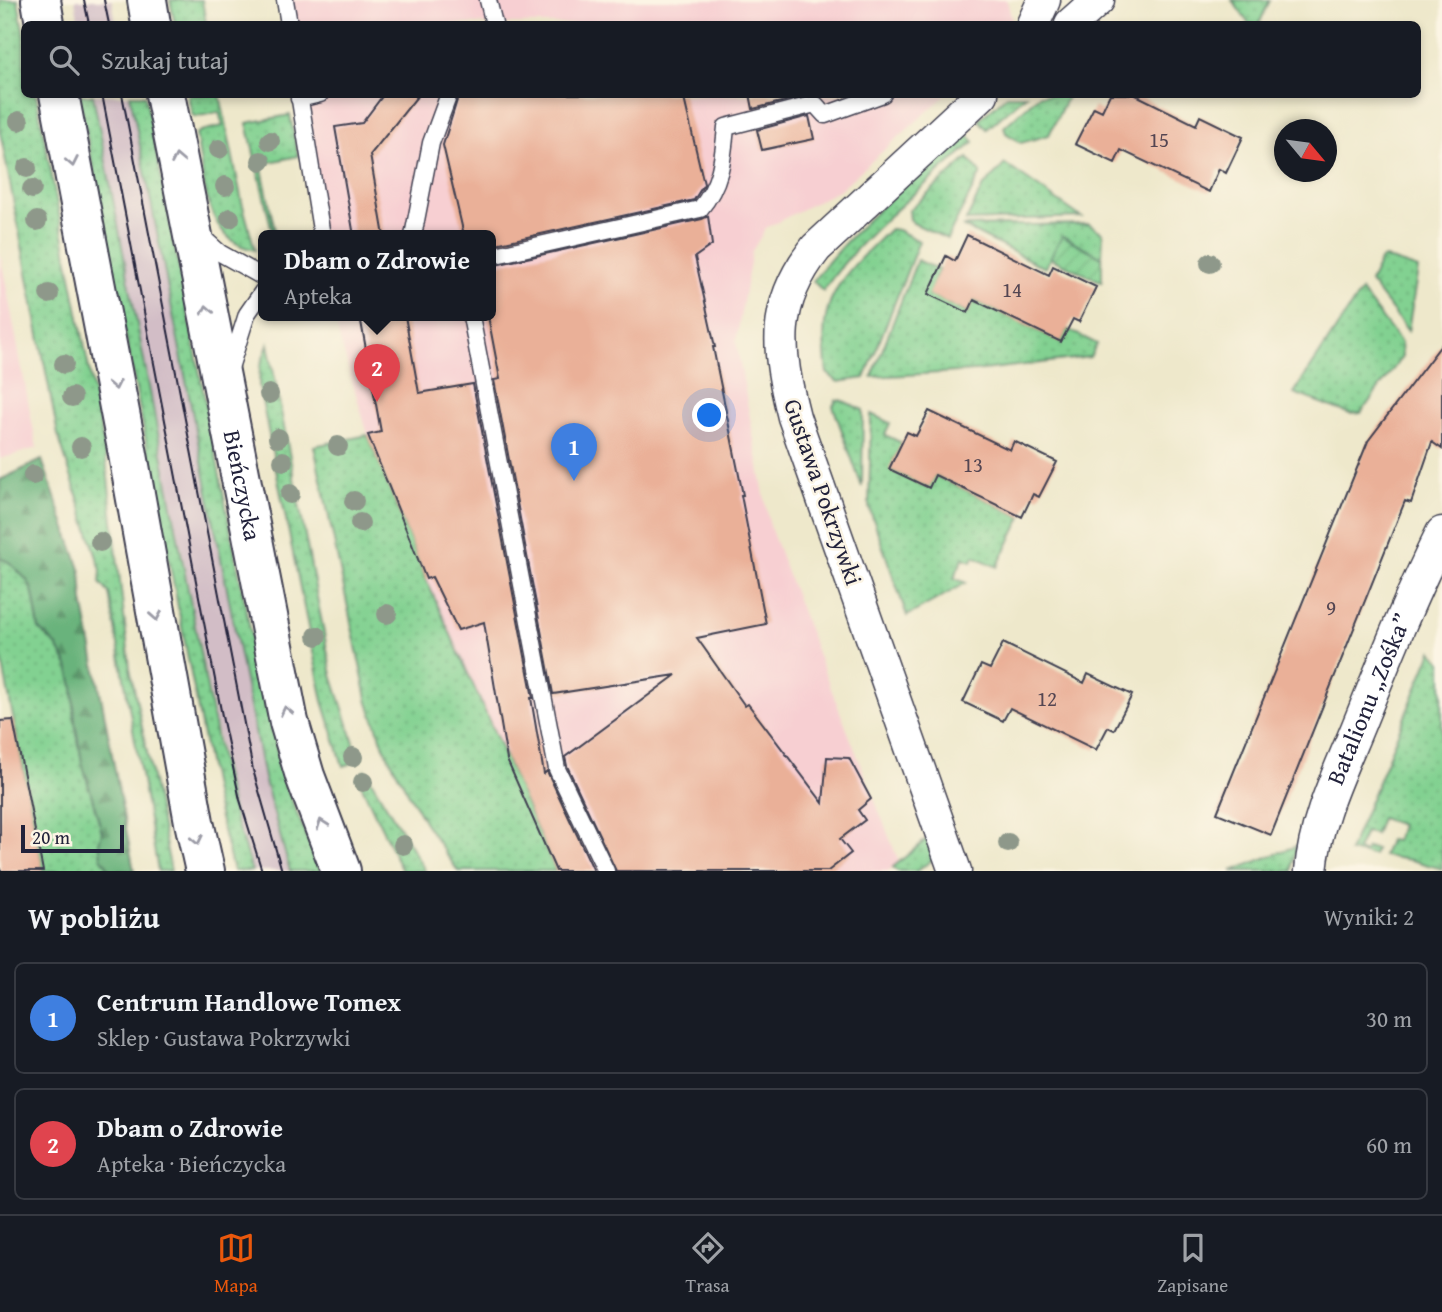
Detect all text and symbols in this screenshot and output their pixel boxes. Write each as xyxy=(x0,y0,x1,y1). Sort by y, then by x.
search box xyxy=(21,21,1421,98)
text: Szukaj tutaj xyxy=(101,40,229,79)
icon: search xyxy=(45,41,83,79)
north arrow xyxy=(1274,119,1337,182)
house number: 15 xyxy=(1149,124,1169,155)
one-way arrow xyxy=(171,153,186,165)
one-way arrow xyxy=(64,156,79,167)
popup xyxy=(258,230,496,321)
text: Dbam o Zdrowie xyxy=(284,240,470,279)
house number: 14 xyxy=(1002,274,1022,305)
text: Apteka xyxy=(284,279,352,312)
one-way arrow xyxy=(200,304,215,316)
pin: 2 xyxy=(354,344,400,402)
one-way arrow xyxy=(107,379,122,391)
street label: Gustawa Pokrzywki xyxy=(775,394,872,590)
your location xyxy=(692,398,726,432)
pin: 1 xyxy=(551,423,597,481)
street label: Bieńczycka xyxy=(215,427,271,544)
house number: 13 xyxy=(963,449,983,480)
house number: 9 xyxy=(1326,592,1336,623)
street label: Batalionu „Zośka” xyxy=(1317,608,1420,790)
one-way arrow xyxy=(148,610,163,622)
house number: 12 xyxy=(1037,683,1057,714)
one-way arrow xyxy=(280,705,295,717)
one-way arrow xyxy=(316,818,330,831)
scale bar xyxy=(21,822,124,854)
text: 20 m xyxy=(32,823,70,851)
one-way arrow xyxy=(189,833,204,845)
text: W pobliżu xyxy=(28,895,160,939)
text: Wyniki: 2 xyxy=(1324,900,1414,933)
text: Centrum Handlowe Tomex xyxy=(97,982,401,1021)
text: 1 xyxy=(47,1002,59,1035)
text: 30 m xyxy=(1366,1002,1412,1035)
text: Sklep · Gustawa Pokrzywki xyxy=(97,1021,350,1054)
text: Dbam o Zdrowie xyxy=(97,1108,283,1147)
text: 2 xyxy=(47,1128,59,1161)
text: 60 m xyxy=(1366,1128,1412,1161)
text: Apteka · Bieńczycka xyxy=(97,1147,286,1180)
tab: Mapa xyxy=(214,1229,258,1299)
tab: Trasa xyxy=(686,1229,729,1299)
tab: Zapisane xyxy=(1157,1229,1228,1299)

